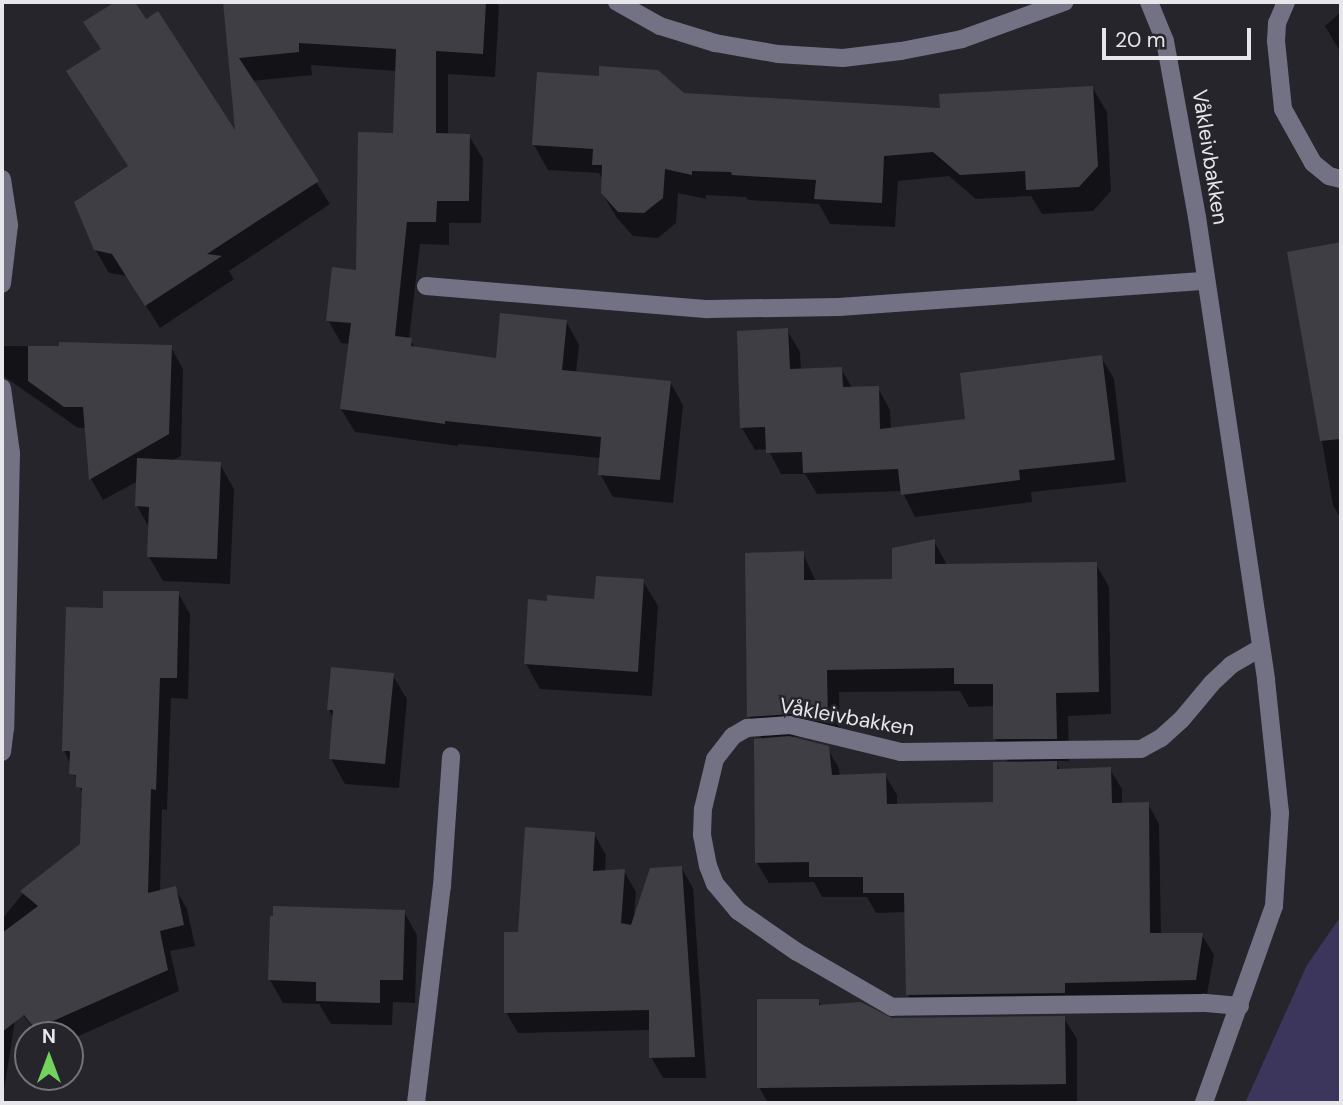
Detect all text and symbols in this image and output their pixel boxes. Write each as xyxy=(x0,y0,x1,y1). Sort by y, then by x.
scale bar xyxy=(1105,14,1254,58)
text: 20 m xyxy=(1115,26,1166,54)
street label: Våkleivbakken xyxy=(1187,88,1233,226)
street label: Våkleivbakken xyxy=(778,693,916,741)
north arrow xyxy=(14,1021,84,1091)
text: N xyxy=(42,1024,56,1049)

